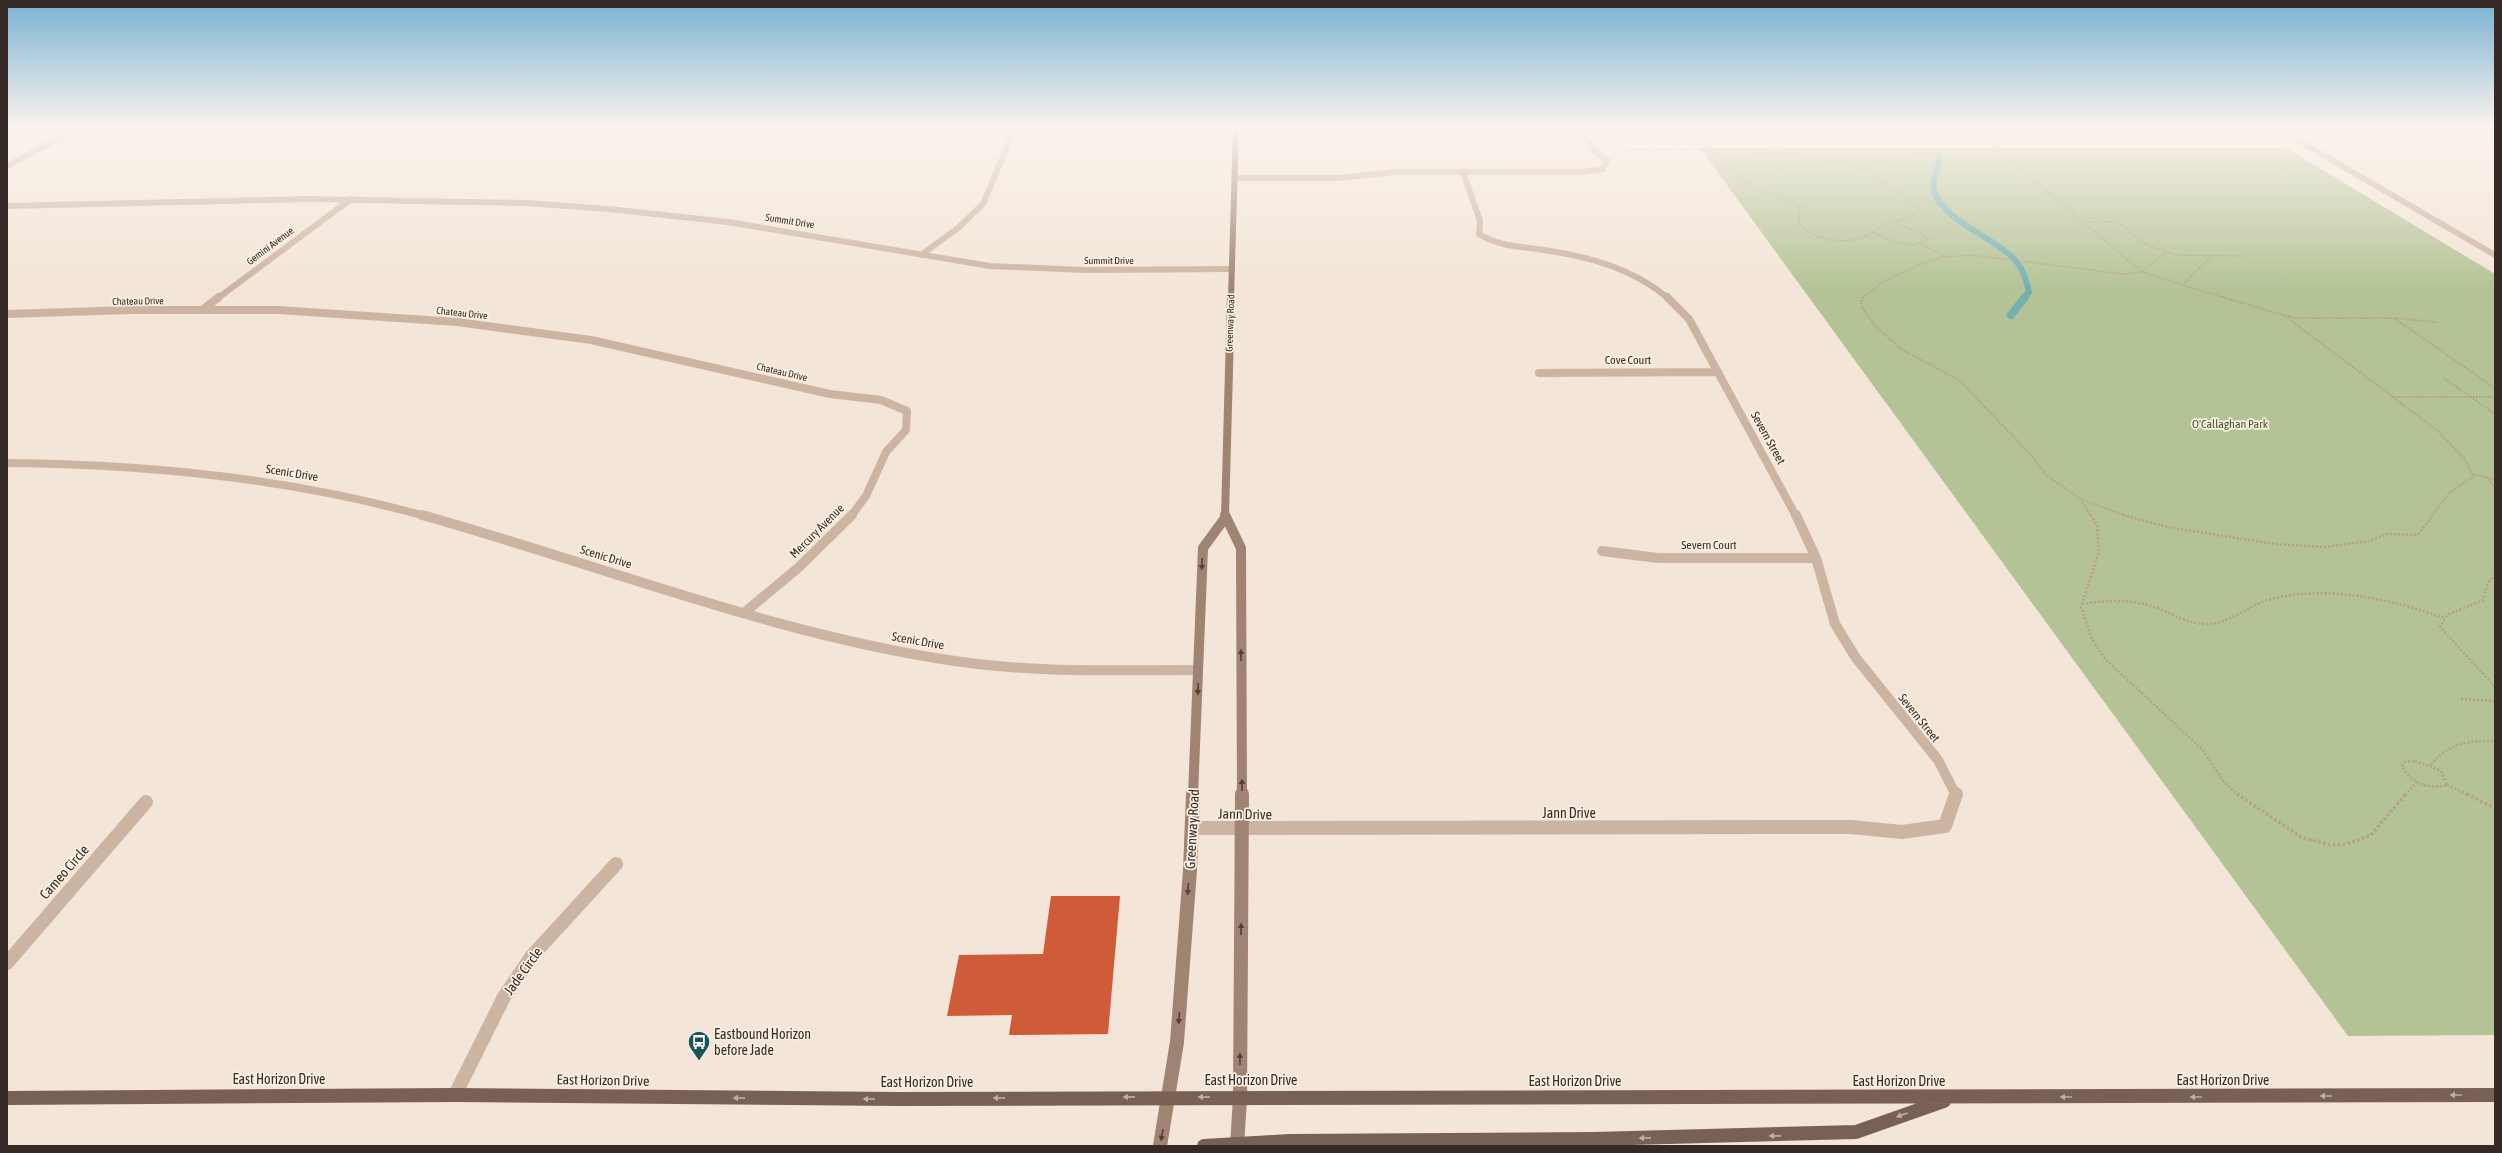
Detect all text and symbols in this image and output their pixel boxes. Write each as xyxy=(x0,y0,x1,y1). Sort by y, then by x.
street label: Summit Drive xyxy=(765,212,816,230)
street label: Gemini Avenue xyxy=(245,225,296,267)
street label: Summit Drive xyxy=(1084,255,1134,266)
street label: Greenway Road xyxy=(1224,294,1237,352)
street label: Chateau Drive xyxy=(112,295,164,307)
street label: Chateau Drive xyxy=(436,305,489,321)
street label: Cove Court xyxy=(1605,353,1652,367)
street label: Chateau Drive xyxy=(756,361,809,383)
street label: Severn Street xyxy=(1748,409,1788,467)
park label: O'Callaghan Park xyxy=(2192,417,2269,431)
street label: Scenic Drive xyxy=(265,462,319,484)
street label: Mercury Avenue xyxy=(787,501,847,561)
street label: Severn Court xyxy=(1681,538,1737,552)
street label: Scenic Drive xyxy=(579,543,633,571)
one-way arrow xyxy=(1199,558,1205,571)
street label: Scenic Drive xyxy=(891,630,945,652)
one-way arrow xyxy=(1238,648,1244,661)
one-way arrow xyxy=(1194,683,1201,695)
street label: Severn Street xyxy=(1895,691,1943,745)
one-way arrow xyxy=(1239,778,1245,791)
street label: Greenway Road xyxy=(1182,789,1202,869)
street label: Jann Drive xyxy=(1542,805,1596,821)
street label: Jann Drive xyxy=(1218,806,1272,822)
street label: Cameo Circle xyxy=(36,842,92,902)
one-way arrow xyxy=(1185,883,1192,895)
one-way arrow xyxy=(1238,922,1244,935)
street label: Jade Circle xyxy=(500,944,546,998)
one-way arrow xyxy=(1175,1012,1182,1024)
place label: Eastbound Horizon before Jade xyxy=(714,1026,811,1058)
bus stop icon: Eastbound Horizon before Jade xyxy=(686,1029,712,1062)
one-way arrow xyxy=(1237,1052,1243,1065)
street label: East Horizon Drive xyxy=(233,1071,325,1087)
street label: East Horizon Drive xyxy=(556,1071,650,1089)
street label: East Horizon Drive xyxy=(1205,1072,1297,1088)
street label: East Horizon Drive xyxy=(2177,1072,2269,1088)
street label: East Horizon Drive xyxy=(1529,1073,1621,1089)
street label: East Horizon Drive xyxy=(1853,1073,1945,1089)
street label: East Horizon Drive xyxy=(881,1074,973,1090)
one-way arrow xyxy=(2449,1092,2462,1098)
one-way arrow xyxy=(2319,1093,2332,1099)
one-way arrow xyxy=(1122,1094,1135,1100)
one-way arrow xyxy=(1198,1094,1210,1101)
one-way arrow xyxy=(2059,1094,2072,1100)
one-way arrow xyxy=(2189,1094,2202,1100)
one-way arrow xyxy=(732,1095,745,1101)
one-way arrow xyxy=(993,1095,1005,1102)
one-way arrow xyxy=(862,1096,875,1102)
one-way arrow xyxy=(1895,1113,1907,1119)
one-way arrow xyxy=(1158,1129,1164,1141)
one-way arrow xyxy=(1768,1133,1781,1139)
one-way arrow xyxy=(1638,1135,1651,1141)

